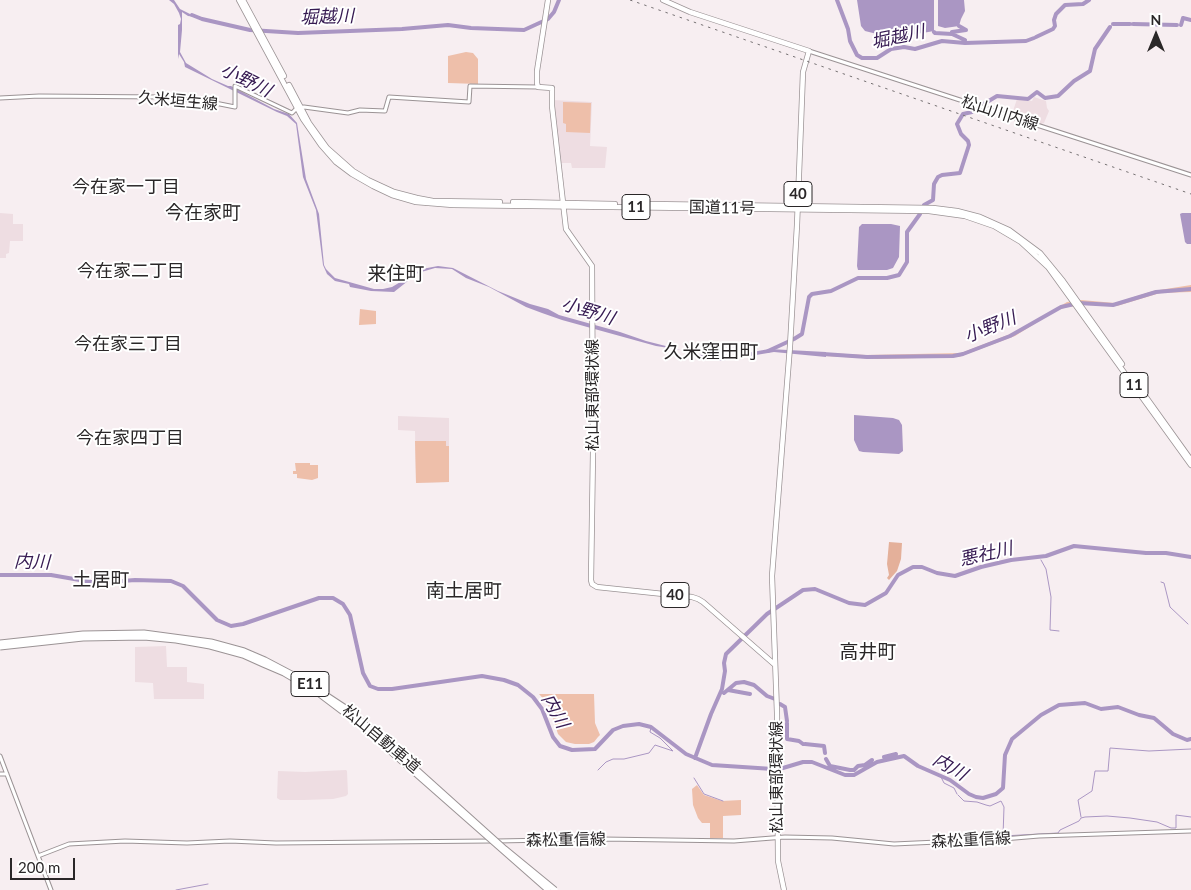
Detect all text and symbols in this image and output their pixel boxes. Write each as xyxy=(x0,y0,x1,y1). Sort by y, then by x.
water label: 堀越川 xyxy=(300,5,354,29)
north arrow xyxy=(1131,10,1181,60)
text: N xyxy=(1151,11,1161,28)
water label: 堀越川 xyxy=(869,21,927,53)
water label: 小野川 xyxy=(217,58,275,102)
street label: 久米垣生線 xyxy=(137,88,219,114)
street label: 松山川内線 xyxy=(959,92,1041,134)
district label: 今在家一丁目 xyxy=(72,176,180,198)
road number: 40 xyxy=(784,182,812,206)
road number: 11 xyxy=(622,194,650,220)
street label: 国道11号 xyxy=(689,198,755,218)
district label: 今在家町 xyxy=(165,202,241,224)
district label: 今在家二丁目 xyxy=(77,260,185,282)
district label: 来住町 xyxy=(368,263,424,285)
water label: 小野川 xyxy=(559,293,617,329)
water label: 小野川 xyxy=(961,307,1019,347)
district label: 今在家三丁目 xyxy=(74,333,182,355)
street label: 松山東部環状線 xyxy=(583,339,603,451)
district label: 久米窪田町 xyxy=(664,341,758,363)
road number: 11 xyxy=(1120,372,1148,398)
district label: 今在家四丁目 xyxy=(76,427,184,449)
water label: 悪社川 xyxy=(957,537,1015,571)
water label: 内川 xyxy=(14,551,50,573)
district label: 土居町 xyxy=(73,569,129,591)
district label: 南土居町 xyxy=(426,580,502,602)
road number: 40 xyxy=(661,582,689,608)
district label: 高井町 xyxy=(840,641,896,663)
road number: E11 xyxy=(291,672,329,696)
water label: 内川 xyxy=(537,690,573,732)
street label: 松山自動車道 xyxy=(338,701,424,777)
street label: 松山東部環状線 xyxy=(767,721,787,833)
water label: 内川 xyxy=(929,749,971,785)
street label: 森松重信線 xyxy=(931,828,1011,852)
street label: 森松重信線 xyxy=(526,830,606,850)
scale bar xyxy=(12,848,78,880)
text: 200 m xyxy=(18,858,60,876)

